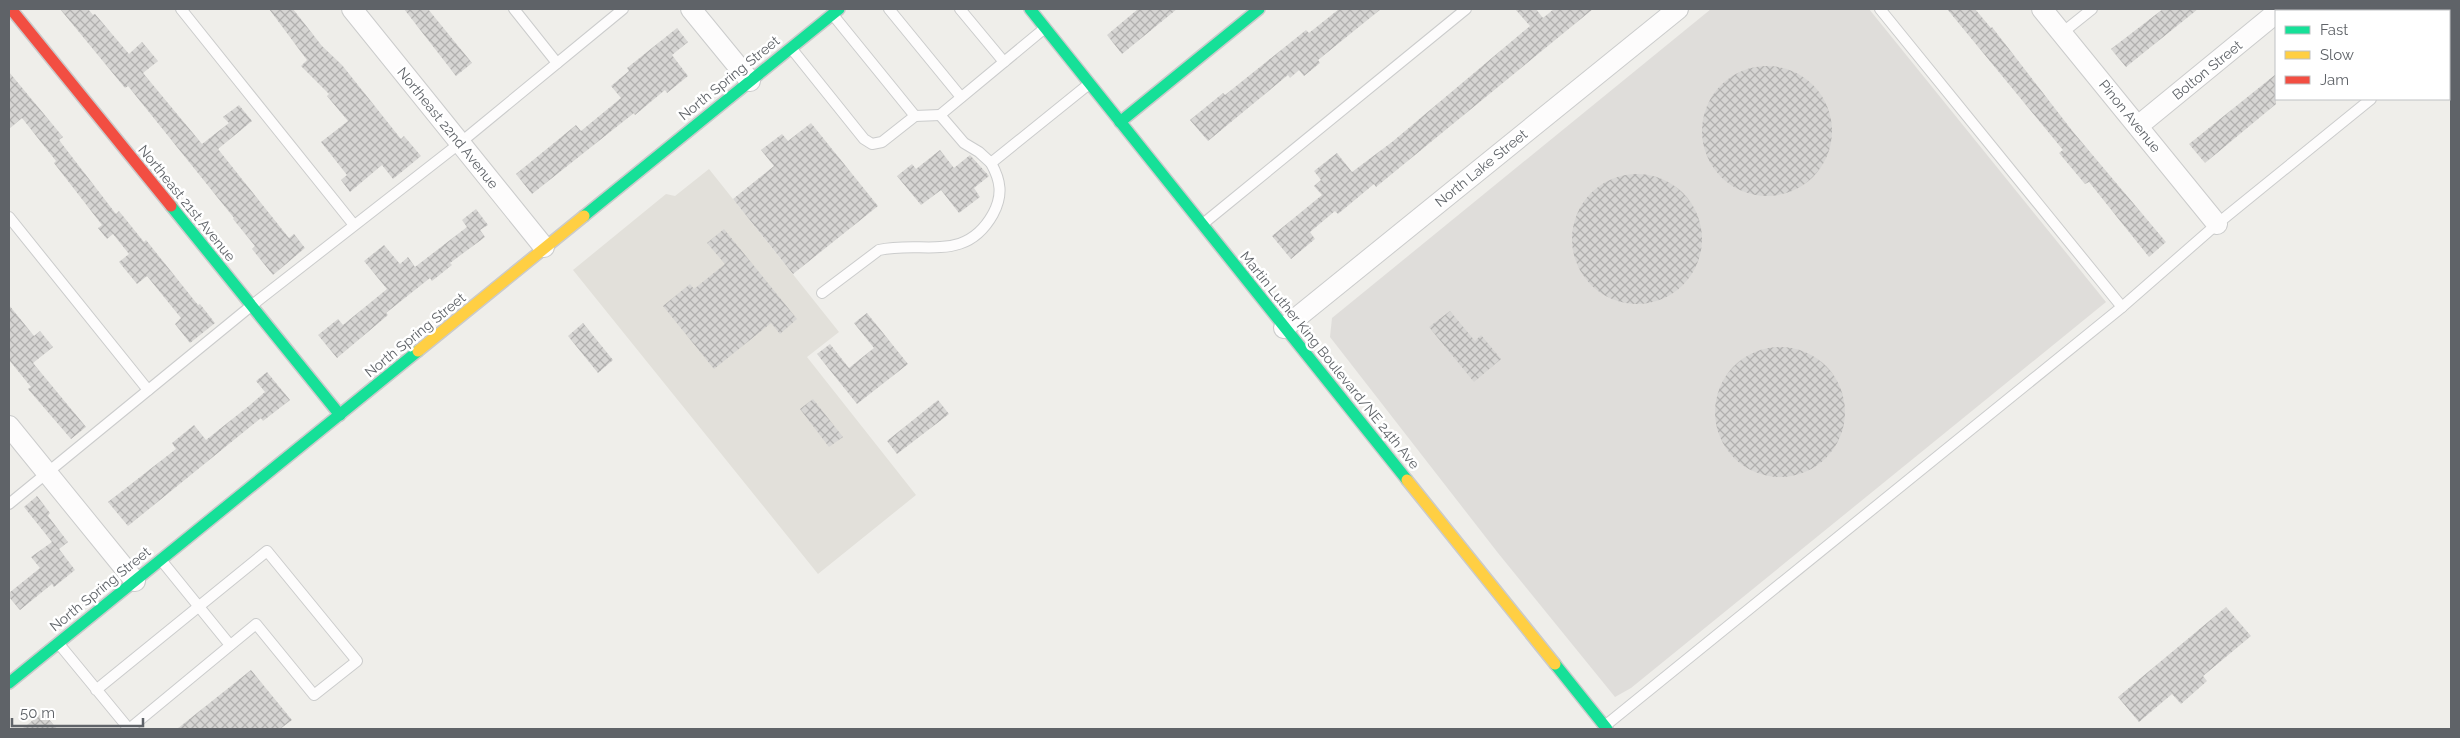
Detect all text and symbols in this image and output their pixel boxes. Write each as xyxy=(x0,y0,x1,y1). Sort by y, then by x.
legend xyxy=(2275,10,2450,100)
text: Fast xyxy=(2320,21,2348,39)
street label: North Spring Street xyxy=(676,32,783,123)
street label: Bolton Street xyxy=(2169,37,2245,103)
text: Slow xyxy=(2320,46,2354,64)
street label: Northeast 22nd Avenue xyxy=(394,64,502,192)
text: Jam xyxy=(2320,71,2349,89)
street label: Pinon Avenue xyxy=(2096,77,2164,155)
street label: North Lake Street xyxy=(1432,126,1530,210)
street label: Northeast 21st Avenue xyxy=(135,142,239,264)
street label: Martin Luther King Boulevard/NE 24th Ave xyxy=(1237,248,1423,472)
street label: North Spring Street xyxy=(362,289,469,380)
street label: North Spring Street xyxy=(47,543,154,634)
scale bar xyxy=(12,696,144,728)
text: 50 m xyxy=(20,704,55,722)

